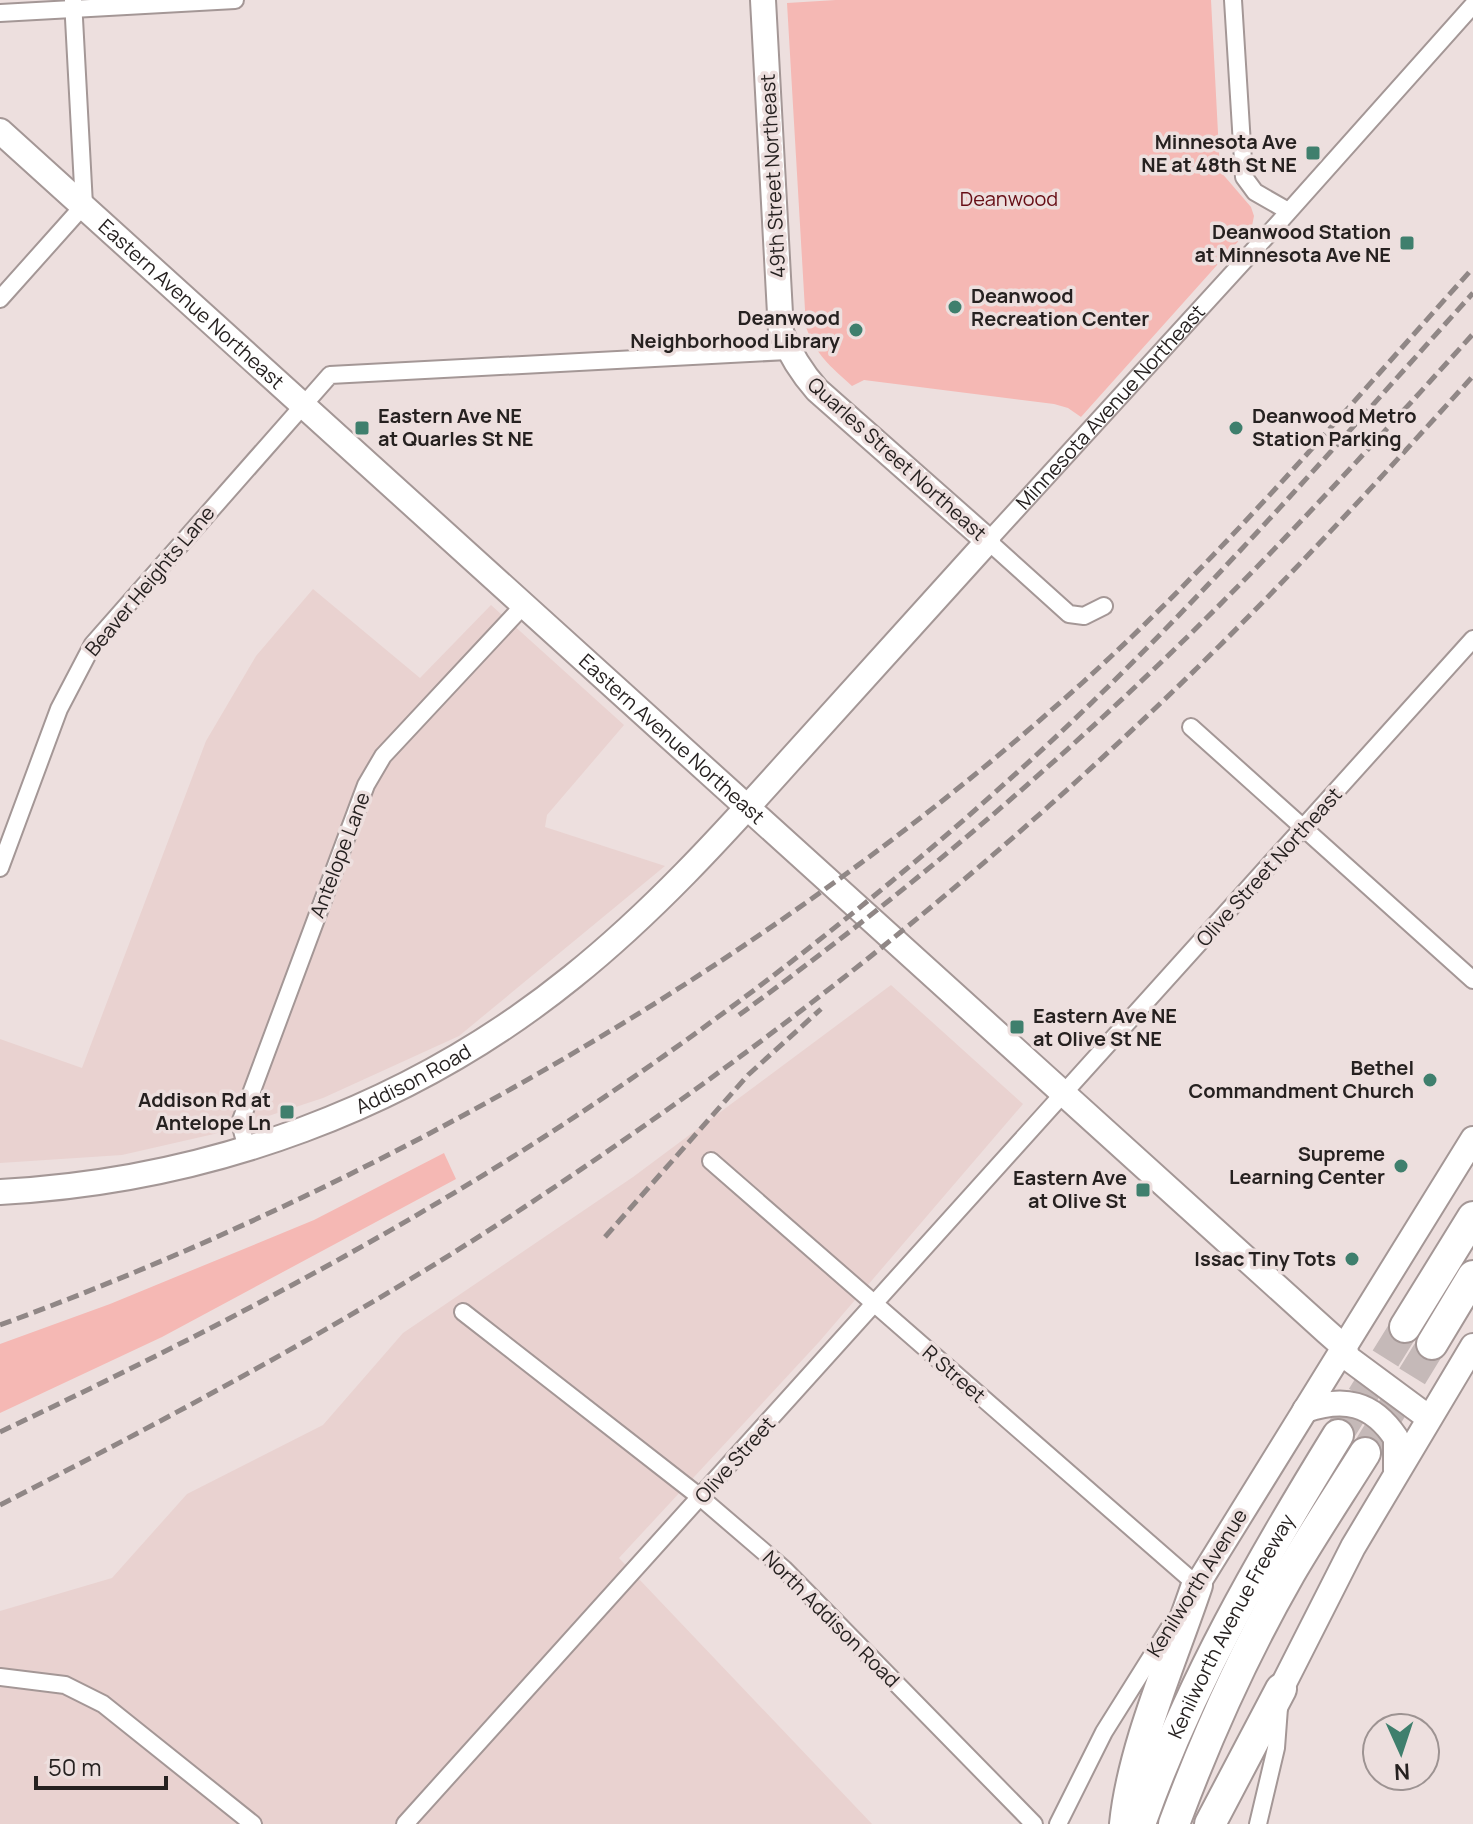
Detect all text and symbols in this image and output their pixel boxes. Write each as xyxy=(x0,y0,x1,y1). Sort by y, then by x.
street label: 49th Street Northeast xyxy=(754,73,791,279)
place label: Minnesota Ave NE at 48th St NE xyxy=(1141,128,1297,178)
marker: Minnesota Ave NE at 48th St NE xyxy=(1304,144,1322,162)
park label: Deanwood xyxy=(960,185,1058,212)
street label: Eastern Avenue Northeast xyxy=(93,213,290,395)
place label: Deanwood Station at Minnesota Ave NE xyxy=(1194,218,1391,268)
marker: Deanwood Station at Minnesota Ave NE xyxy=(1398,234,1416,252)
place label: Deanwood Recreation Center xyxy=(971,282,1149,332)
marker: Deanwood Recreation Center xyxy=(946,298,964,316)
street label: Minnesota Avenue Northeast xyxy=(1009,298,1211,515)
place label: Deanwood Neighborhood Library xyxy=(630,304,841,354)
marker: Deanwood Neighborhood Library xyxy=(847,321,865,339)
street label: Quarles Street Northeast xyxy=(802,371,993,546)
place label: Eastern Ave NE at Quarles St NE xyxy=(378,402,534,452)
place label: Deanwood Metro Station Parking xyxy=(1252,402,1417,452)
marker: Eastern Ave NE at Quarles St NE xyxy=(353,419,371,437)
marker: Deanwood Metro Station Parking xyxy=(1227,419,1245,437)
street label: Beaver Heights Lane xyxy=(79,500,220,661)
street label: Eastern Avenue Northeast xyxy=(573,647,771,830)
street label: Olive Street Northeast xyxy=(1190,781,1347,952)
street label: Antelope Lane xyxy=(303,788,376,922)
place label: Eastern Ave NE at Olive St NE xyxy=(1033,1002,1177,1052)
marker: Eastern Ave NE at Olive St NE xyxy=(1008,1018,1026,1036)
street label: Addison Road xyxy=(351,1037,476,1120)
place label: Bethel Commandment Church xyxy=(1188,1054,1414,1104)
marker: Bethel Commandment Church xyxy=(1421,1071,1439,1089)
place label: Addison Rd at Antelope Ln xyxy=(138,1086,271,1136)
marker: Addison Rd at Antelope Ln xyxy=(278,1103,296,1121)
place label: Supreme Learning Center xyxy=(1229,1140,1385,1190)
marker: Supreme Learning Center xyxy=(1392,1157,1410,1175)
place label: Eastern Ave at Olive St xyxy=(1013,1164,1127,1214)
marker: Eastern Ave at Olive St xyxy=(1134,1181,1152,1199)
place label: Issac Tiny Tots xyxy=(1194,1245,1336,1272)
marker: Issac Tiny Tots xyxy=(1343,1250,1361,1268)
street label: R Street xyxy=(917,1339,992,1409)
street label: Olive Street xyxy=(688,1411,781,1509)
street label: Kenilworth Avenue xyxy=(1140,1503,1253,1662)
street label: Kenilworth Avenue Freeway xyxy=(1161,1508,1301,1743)
street label: North Addison Road xyxy=(757,1544,906,1693)
north arrow xyxy=(1361,1712,1441,1792)
scale bar xyxy=(36,1740,166,1790)
text: 50 m xyxy=(48,1750,102,1783)
text: N xyxy=(1393,1757,1411,1787)

